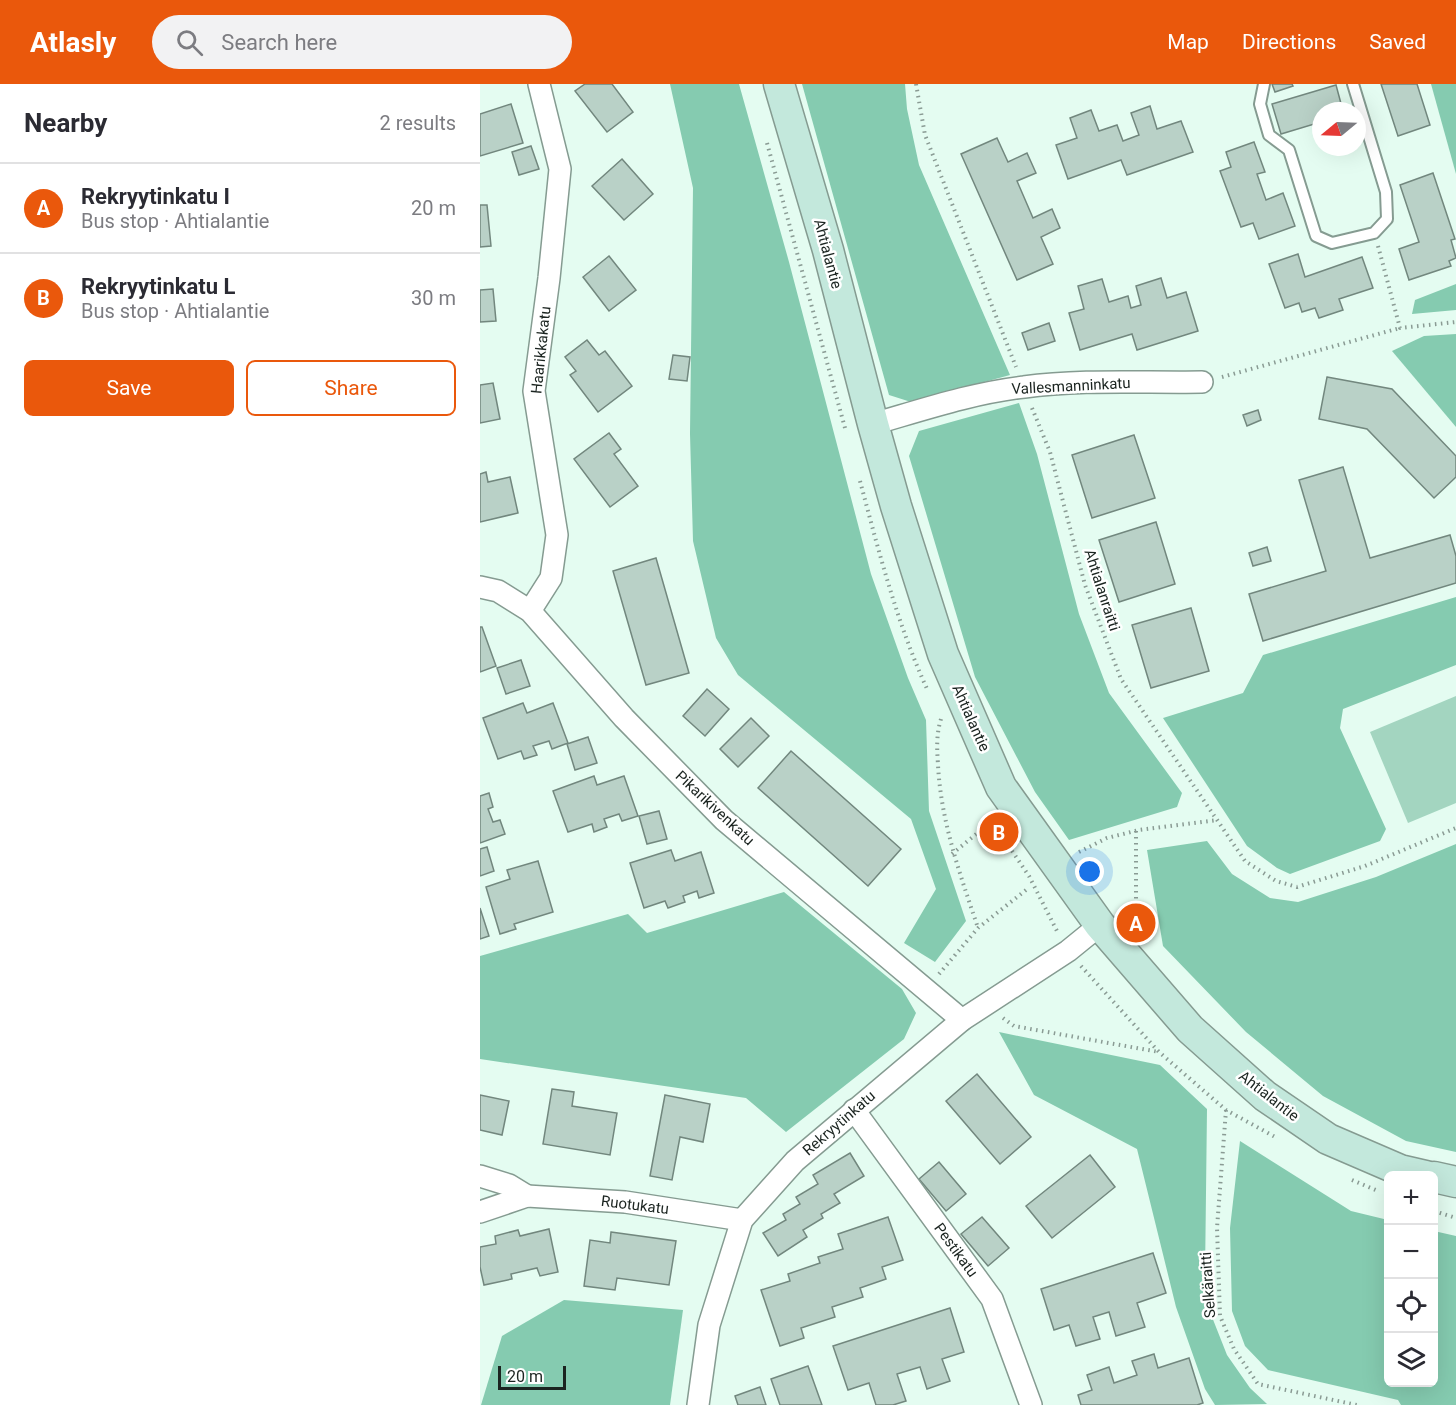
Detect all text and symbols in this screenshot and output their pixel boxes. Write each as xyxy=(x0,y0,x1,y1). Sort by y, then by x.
search box xyxy=(152,15,572,69)
text: Atlasly xyxy=(30,26,116,59)
icon: search xyxy=(173,26,206,59)
text: Search here xyxy=(221,30,337,55)
text: Map xyxy=(1167,30,1209,54)
text: Directions xyxy=(1242,30,1336,54)
text: Saved xyxy=(1369,30,1426,54)
north arrow xyxy=(1312,102,1366,156)
text: Nearby xyxy=(24,108,107,138)
text: 2 results xyxy=(380,111,456,135)
text: Rekryytinkatu I xyxy=(81,184,230,209)
text: A xyxy=(37,196,50,220)
text: 20 m xyxy=(411,196,456,220)
text: Bus stop · Ahtialantie xyxy=(81,209,269,233)
street label: Ahtialantie xyxy=(810,217,846,291)
text: Rekryytinkatu L xyxy=(81,274,235,299)
text: B xyxy=(37,286,50,310)
text: 30 m xyxy=(411,286,456,310)
text: Bus stop · Ahtialantie xyxy=(81,299,269,323)
street label: Haarikkakatu xyxy=(527,305,555,395)
button: Save xyxy=(24,360,234,416)
button: Share xyxy=(246,360,456,416)
street label: Vallesmanninkatu xyxy=(1011,374,1131,398)
street label: Ahtialanraitti xyxy=(1080,547,1124,633)
street label: Ahtialantie xyxy=(948,682,994,754)
street label: Pikarikivenkatu xyxy=(672,767,758,849)
pin: B xyxy=(980,810,1018,855)
your location xyxy=(1075,857,1104,886)
pin: A xyxy=(1116,900,1156,946)
street label: Ahtialantie xyxy=(1235,1067,1303,1125)
street label: Rekryytinkatu xyxy=(799,1087,879,1159)
map controls xyxy=(1384,1171,1438,1387)
button: + xyxy=(1384,1171,1438,1225)
street label: Ruotukatu xyxy=(600,1192,670,1218)
street label: Pestikatu xyxy=(930,1219,982,1281)
button: − xyxy=(1384,1225,1438,1279)
street label: Selkäraitti xyxy=(1197,1251,1219,1319)
button: locate xyxy=(1384,1279,1438,1333)
button: layers xyxy=(1384,1333,1438,1387)
scale bar xyxy=(498,1363,566,1390)
text: 20 m xyxy=(507,1367,543,1386)

